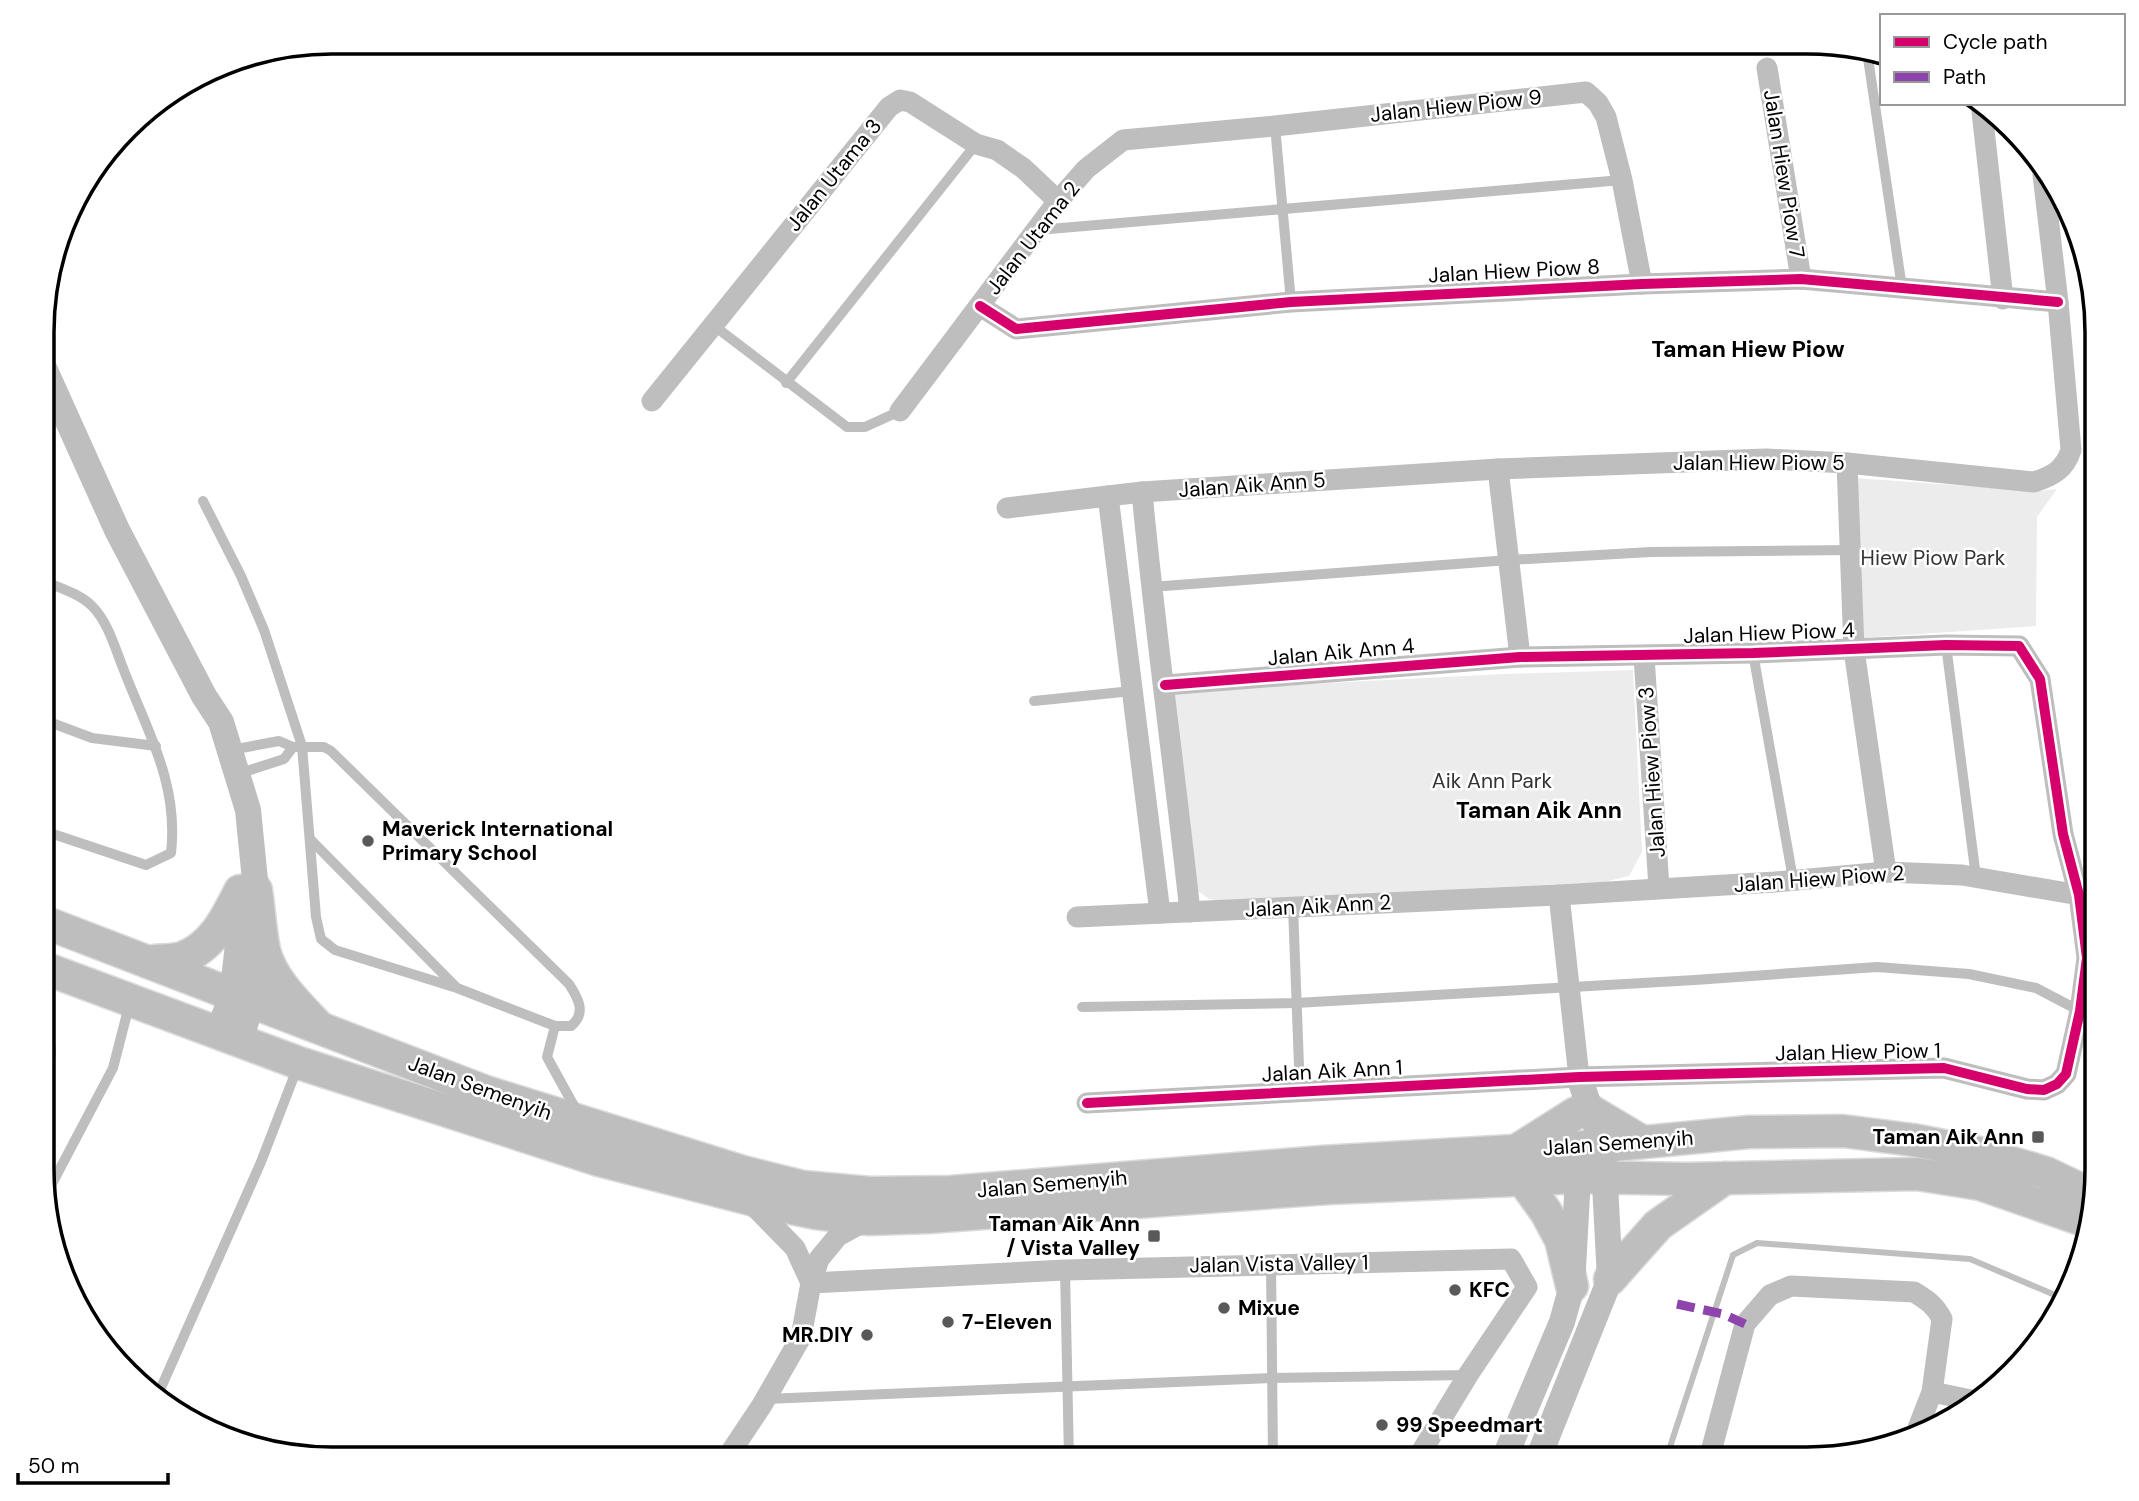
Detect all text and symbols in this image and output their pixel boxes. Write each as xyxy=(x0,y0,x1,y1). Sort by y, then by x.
legend xyxy=(1880,14,2125,105)
text: Cycle path xyxy=(1943,28,2048,56)
text: Path xyxy=(1943,63,1986,91)
street label: Jalan Hiew Piow 9 xyxy=(1369,83,1543,129)
street label: Jalan Hiew Piow 7 xyxy=(1757,88,1811,260)
street label: Jalan Utama 3 xyxy=(780,113,888,237)
street label: Jalan Utama 2 xyxy=(980,175,1086,301)
street label: Jalan Hiew Piow 8 xyxy=(1427,253,1601,289)
district label: Taman Hiew Piow xyxy=(1651,334,1845,364)
street label: Jalan Hiew Piow 5 xyxy=(1673,449,1845,477)
street label: Jalan Aik Ann 5 xyxy=(1178,466,1326,504)
park label: Hiew Piow Park xyxy=(1861,544,2006,572)
street label: Jalan Hiew Piow 4 xyxy=(1683,616,1856,650)
street label: Jalan Aik Ann 4 xyxy=(1266,632,1416,672)
street label: Jalan Hiew Piow 3 xyxy=(1632,686,1672,858)
park label: Aik Ann Park xyxy=(1432,767,1553,795)
district label: Taman Aik Ann xyxy=(1456,795,1622,825)
place label: Maverick International Primary School xyxy=(382,815,613,867)
marker: Maverick International Primary School xyxy=(360,833,376,849)
street label: Jalan Hiew Piow 2 xyxy=(1733,859,1905,899)
street label: Jalan Aik Ann 2 xyxy=(1244,888,1392,924)
street label: Jalan Hiew Piow 1 xyxy=(1775,1037,1941,1067)
street label: Jalan Semenyih xyxy=(404,1049,556,1127)
street label: Jalan Aik Ann 1 xyxy=(1261,1053,1403,1089)
place label: Taman Aik Ann xyxy=(1873,1123,2024,1151)
street label: Jalan Semenyih xyxy=(1542,1124,1694,1162)
marker: Taman Aik Ann xyxy=(2030,1129,2046,1145)
street label: Jalan Semenyih xyxy=(976,1163,1128,1205)
place label: Taman Aik Ann / Vista Valley xyxy=(989,1210,1140,1262)
marker: Taman Aik Ann / Vista Valley xyxy=(1146,1228,1162,1244)
street label: Jalan Vista Valley 1 xyxy=(1189,1248,1369,1280)
place label: KFC xyxy=(1469,1276,1510,1304)
marker: KFC xyxy=(1447,1282,1463,1298)
place label: Mixue xyxy=(1238,1294,1300,1322)
marker: Mixue xyxy=(1216,1300,1232,1316)
place label: 7-Eleven xyxy=(962,1308,1052,1336)
marker: 7-Eleven xyxy=(940,1314,956,1330)
place label: MR.DIY xyxy=(782,1321,854,1349)
marker: MR.DIY xyxy=(859,1327,875,1343)
place label: 99 Speedmart xyxy=(1396,1411,1543,1439)
marker: 99 Speedmart xyxy=(1374,1417,1390,1433)
scale bar xyxy=(18,1442,168,1486)
text: 50 m xyxy=(28,1452,79,1480)

